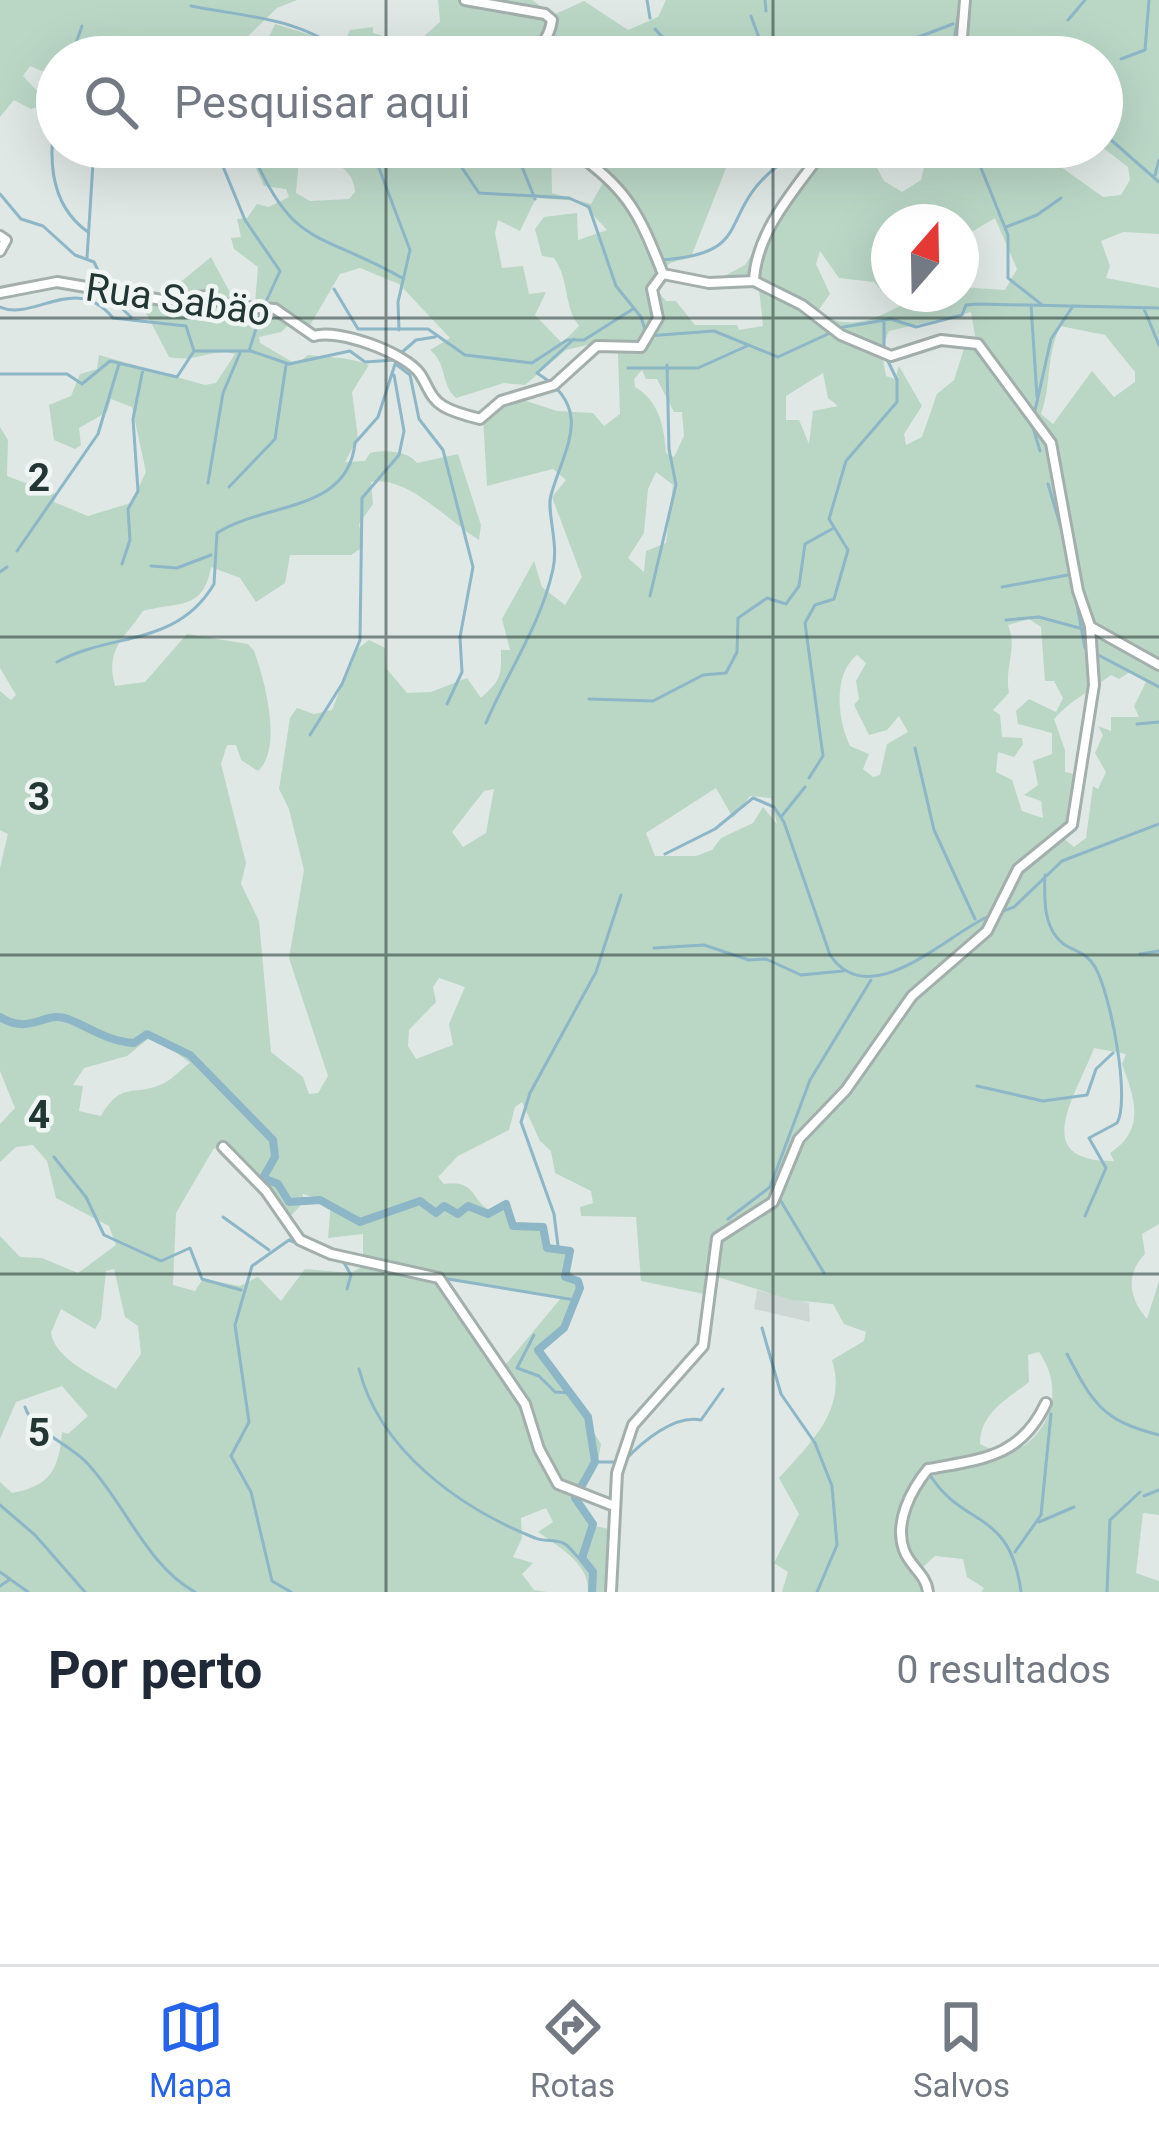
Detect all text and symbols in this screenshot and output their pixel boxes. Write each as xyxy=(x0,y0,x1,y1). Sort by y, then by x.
search box xyxy=(36,36,1123,168)
icon: search xyxy=(78,69,144,135)
text: Pesquisar aqui xyxy=(174,76,470,129)
north arrow xyxy=(871,204,979,312)
street label: Rua Sabäo xyxy=(83,264,273,336)
text: 2 xyxy=(28,455,50,501)
text: 3 xyxy=(28,774,50,820)
text: 4 xyxy=(28,1092,50,1138)
text: 5 xyxy=(28,1410,50,1456)
text: Por perto xyxy=(48,1641,262,1700)
text: 0 resultados xyxy=(896,1647,1111,1693)
tab: Mapa xyxy=(149,1994,232,2105)
tab: Rotas xyxy=(530,1994,615,2105)
tab: Salvos xyxy=(913,1994,1010,2105)

